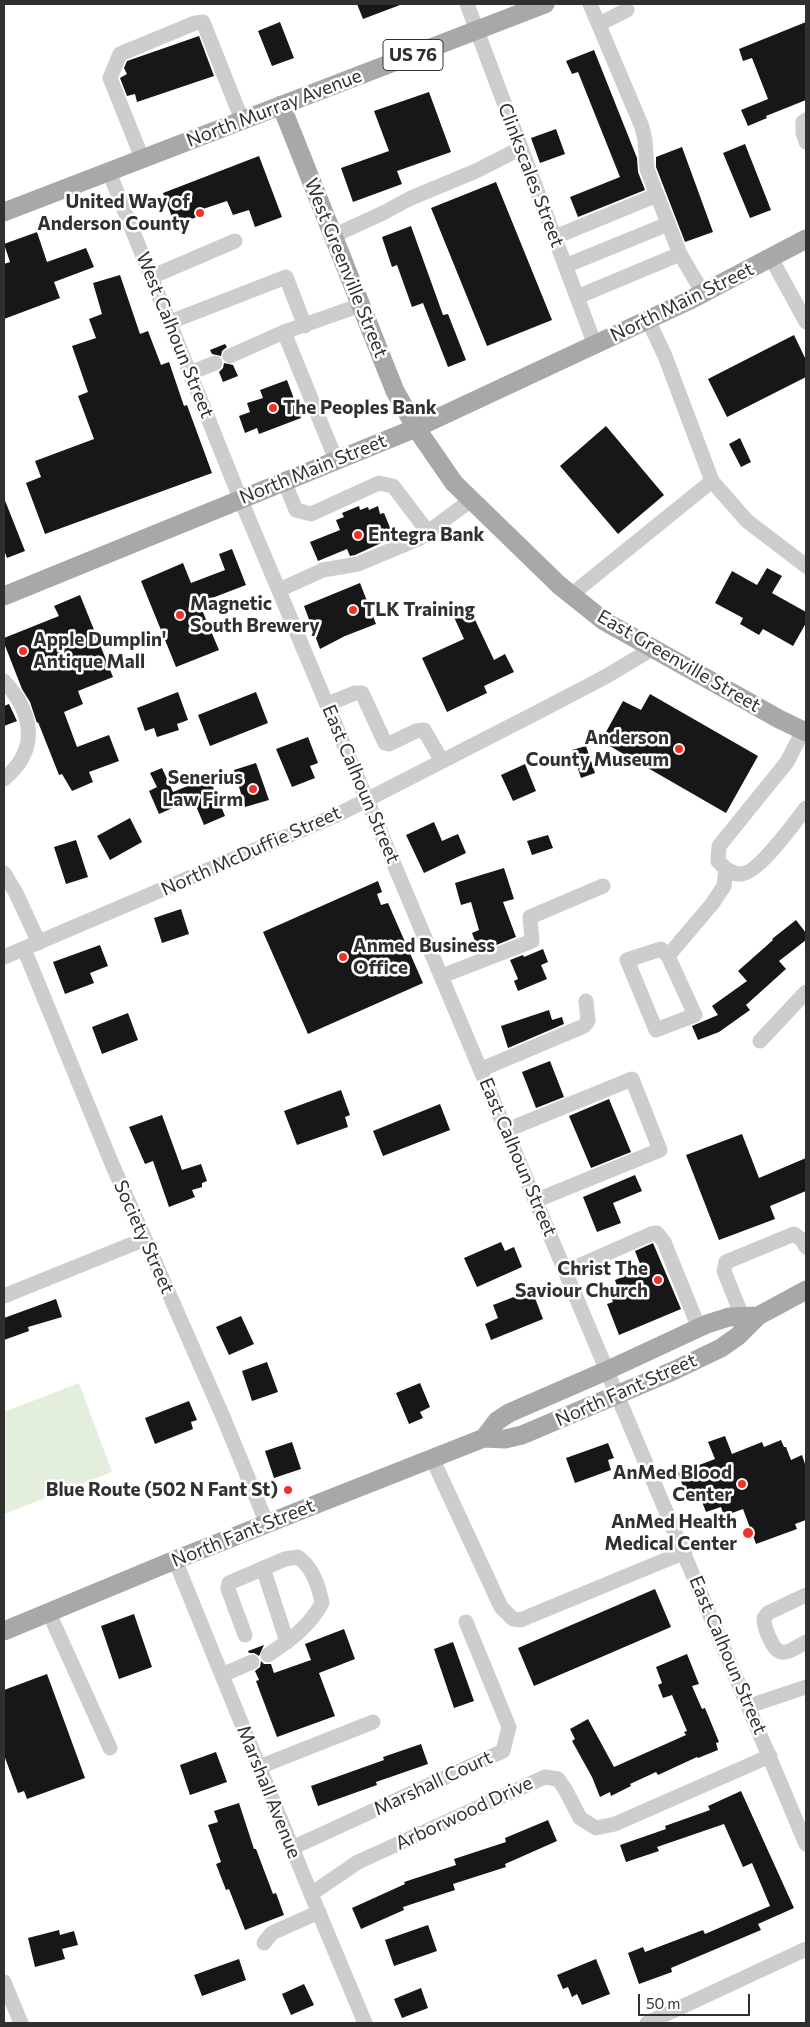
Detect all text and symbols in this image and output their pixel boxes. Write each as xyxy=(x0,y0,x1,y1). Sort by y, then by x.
road number: US 76 xyxy=(383,40,443,70)
street label: North Murray Avenue xyxy=(183,64,365,152)
street label: Clinkscales Street xyxy=(493,100,569,250)
street label: West Greenville Street xyxy=(300,175,392,361)
place label: United Way of Anderson County xyxy=(37,191,190,235)
marker: United Way of Anderson County xyxy=(194,207,206,219)
street label: West Calhoun Street xyxy=(131,249,219,421)
street label: North Main Street xyxy=(607,257,757,347)
place label: The Peoples Bank xyxy=(283,397,437,419)
marker: The Peoples Bank xyxy=(267,402,279,414)
street label: North Main Street xyxy=(236,429,390,509)
place label: Entegra Bank xyxy=(368,524,485,546)
marker: Entegra Bank xyxy=(352,529,364,541)
place label: Magnetic South Brewery xyxy=(190,593,320,637)
place label: TLK Training xyxy=(363,599,475,621)
marker: TLK Training xyxy=(347,604,359,616)
street label: East Greenville Street xyxy=(593,605,765,717)
marker: Magnetic South Brewery xyxy=(174,609,186,621)
place label: Apple Dumplin' Antique Mall xyxy=(33,629,166,673)
marker: Apple Dumplin' Antique Mall xyxy=(17,645,29,657)
street label: East Calhoun Street xyxy=(317,701,405,867)
place label: Anderson County Museum xyxy=(525,727,669,771)
marker: Anderson County Museum xyxy=(673,743,685,755)
place label: Senerius Law Firm xyxy=(162,767,243,811)
marker: Senerius Law Firm xyxy=(247,783,259,795)
street label: North McDuffie Street xyxy=(157,801,345,901)
place label: Anmed Business Office xyxy=(353,935,495,979)
marker: Anmed Business Office xyxy=(337,951,349,963)
street label: East Calhoun Street xyxy=(474,1074,562,1240)
street label: Society Street xyxy=(109,1177,179,1297)
place label: Christ The Saviour Church xyxy=(515,1258,648,1302)
marker: Christ The Saviour Church xyxy=(652,1274,664,1286)
street label: North Fant Street xyxy=(552,1349,700,1431)
place label: AnMed Blood Center xyxy=(613,1462,732,1506)
marker: AnMed Blood Center xyxy=(736,1478,748,1490)
place label: Blue Route (502 N Fant St) xyxy=(46,1479,278,1501)
marker: Blue Route (502 N Fant St) xyxy=(282,1484,294,1496)
street label: North Fant Street xyxy=(168,1494,318,1572)
place label: AnMed Health Medical Center xyxy=(605,1511,737,1555)
marker: AnMed Health Medical Center xyxy=(741,1526,755,1540)
street label: East Calhoun Street xyxy=(684,1572,772,1738)
street label: Marshall Avenue xyxy=(232,1722,306,1862)
street label: Marshall Court xyxy=(370,1746,496,1820)
street label: Arborwood Drive xyxy=(392,1771,536,1855)
scale bar xyxy=(640,1984,752,2016)
text: 50 m xyxy=(646,1994,680,2012)

